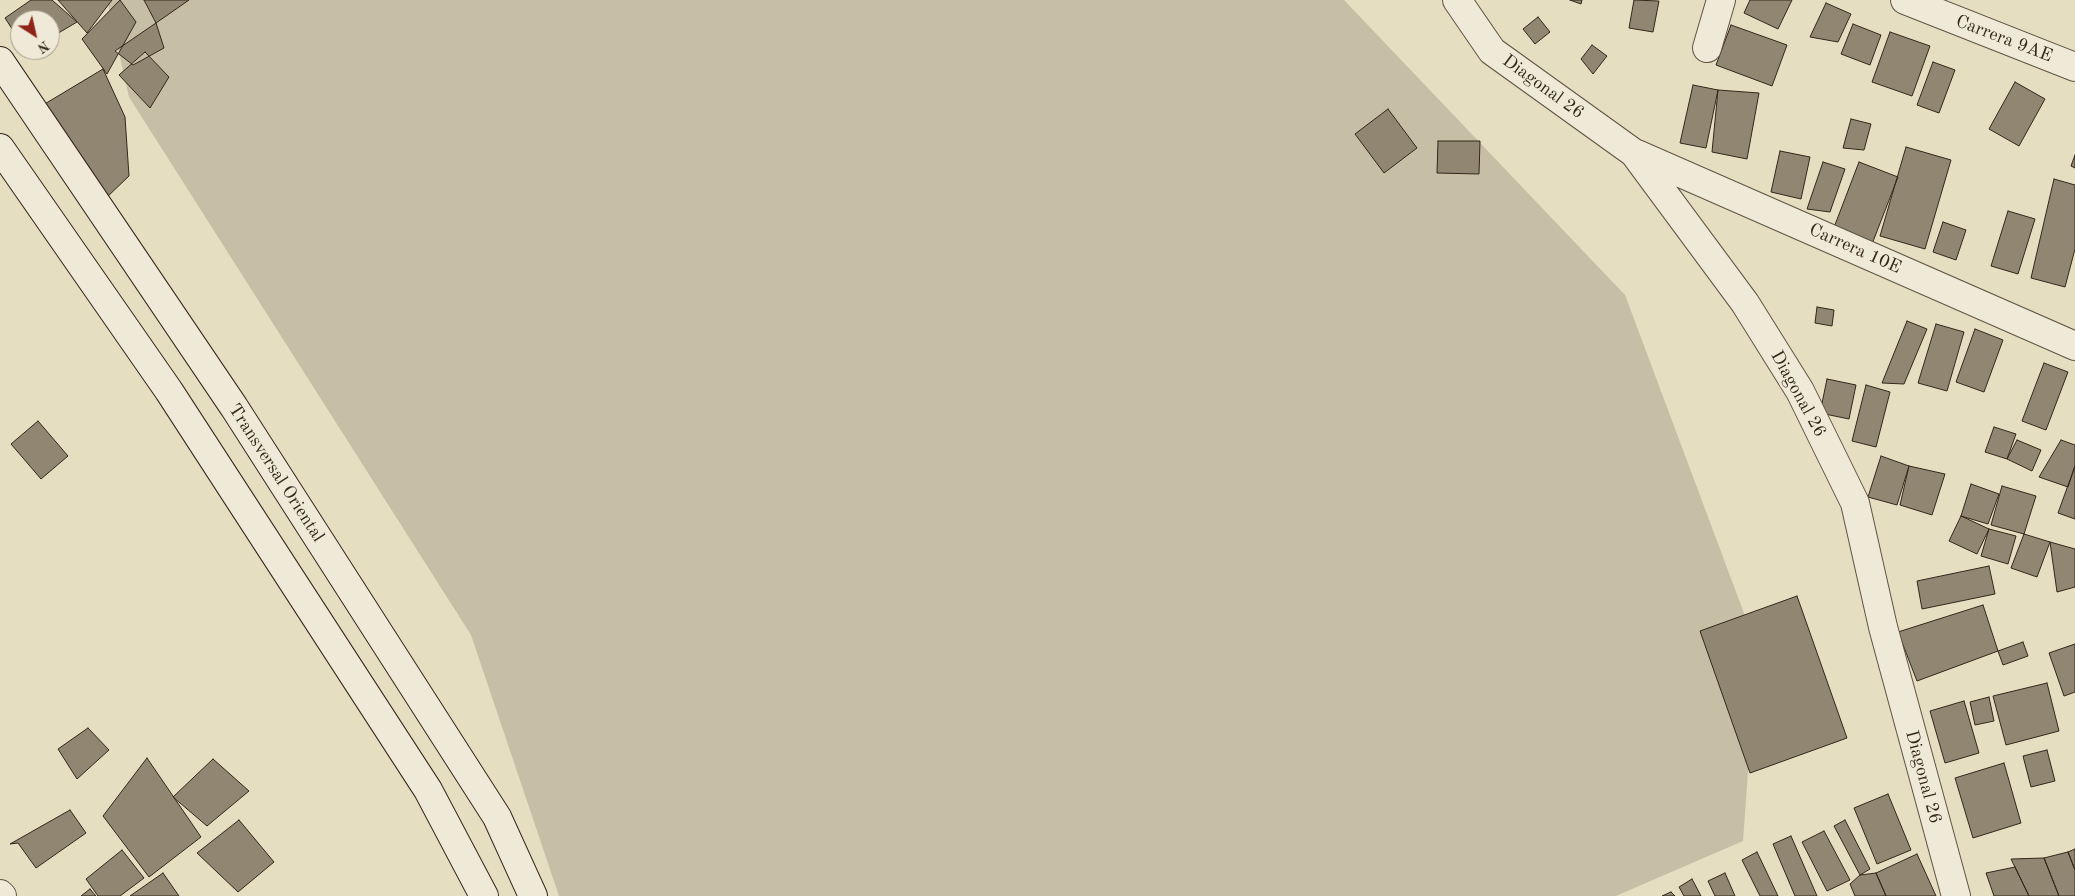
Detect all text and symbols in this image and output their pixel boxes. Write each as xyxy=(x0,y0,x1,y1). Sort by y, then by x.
north arrow xyxy=(10,10,60,60)
street label: Carrera 9AE xyxy=(1953,11,2055,67)
text: N xyxy=(35,38,51,55)
street label: Diagonal 26 xyxy=(1498,50,1588,124)
street label: Carrera 10E xyxy=(1806,219,1904,279)
street label: Diagonal 26 xyxy=(1765,347,1831,441)
street label: Transversal Oriental xyxy=(223,400,329,546)
street label: Diagonal 26 xyxy=(1900,728,1946,826)

